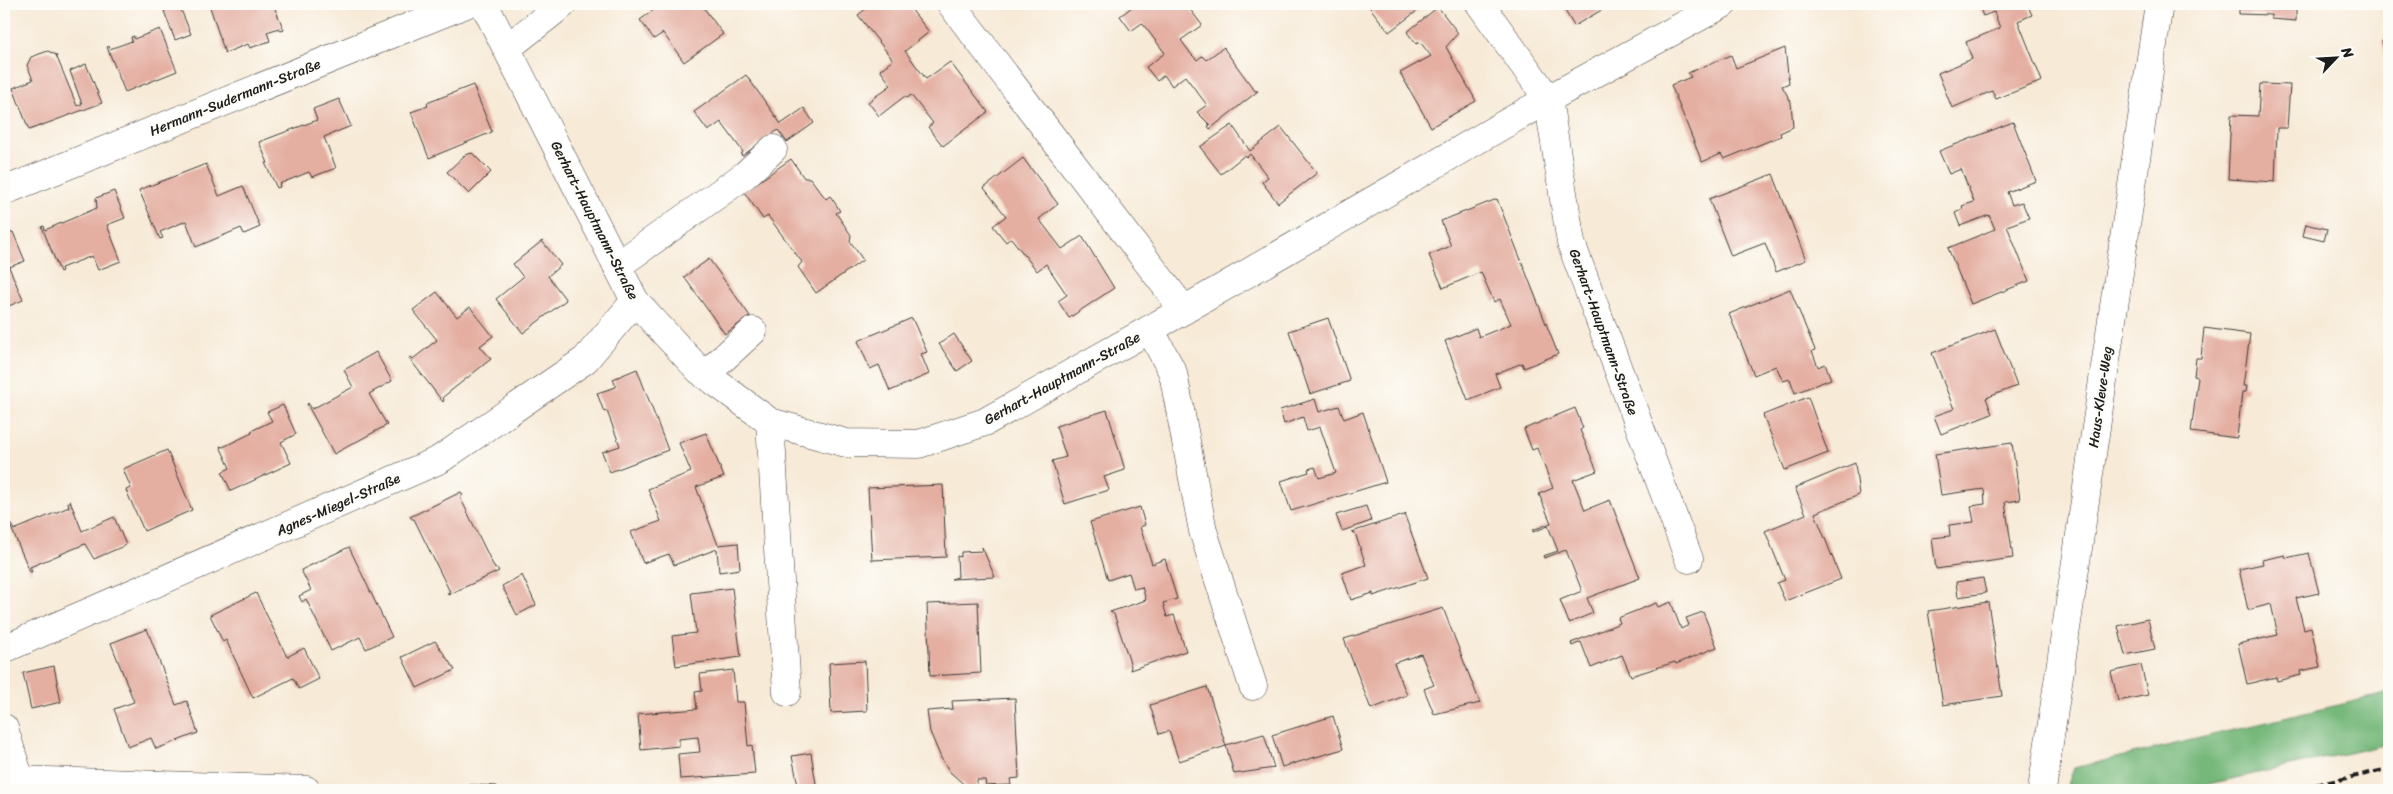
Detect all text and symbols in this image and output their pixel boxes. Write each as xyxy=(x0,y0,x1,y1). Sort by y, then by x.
north arrow xyxy=(2310,32,2360,82)
text: N xyxy=(2334,42,2361,63)
street label: Hermann-Sudermann-Straße xyxy=(146,52,325,143)
street label: Gerhart-Hauptmann-Straße xyxy=(544,136,646,304)
street label: Gerhart-Hauptmann-Straße xyxy=(1562,245,1645,419)
street label: Gerhart-Hauptmann-Straße xyxy=(979,325,1145,432)
street label: Haus-Kleve-Weg xyxy=(2081,345,2120,449)
street label: Agnes-Miegel-Straße xyxy=(271,466,405,543)

